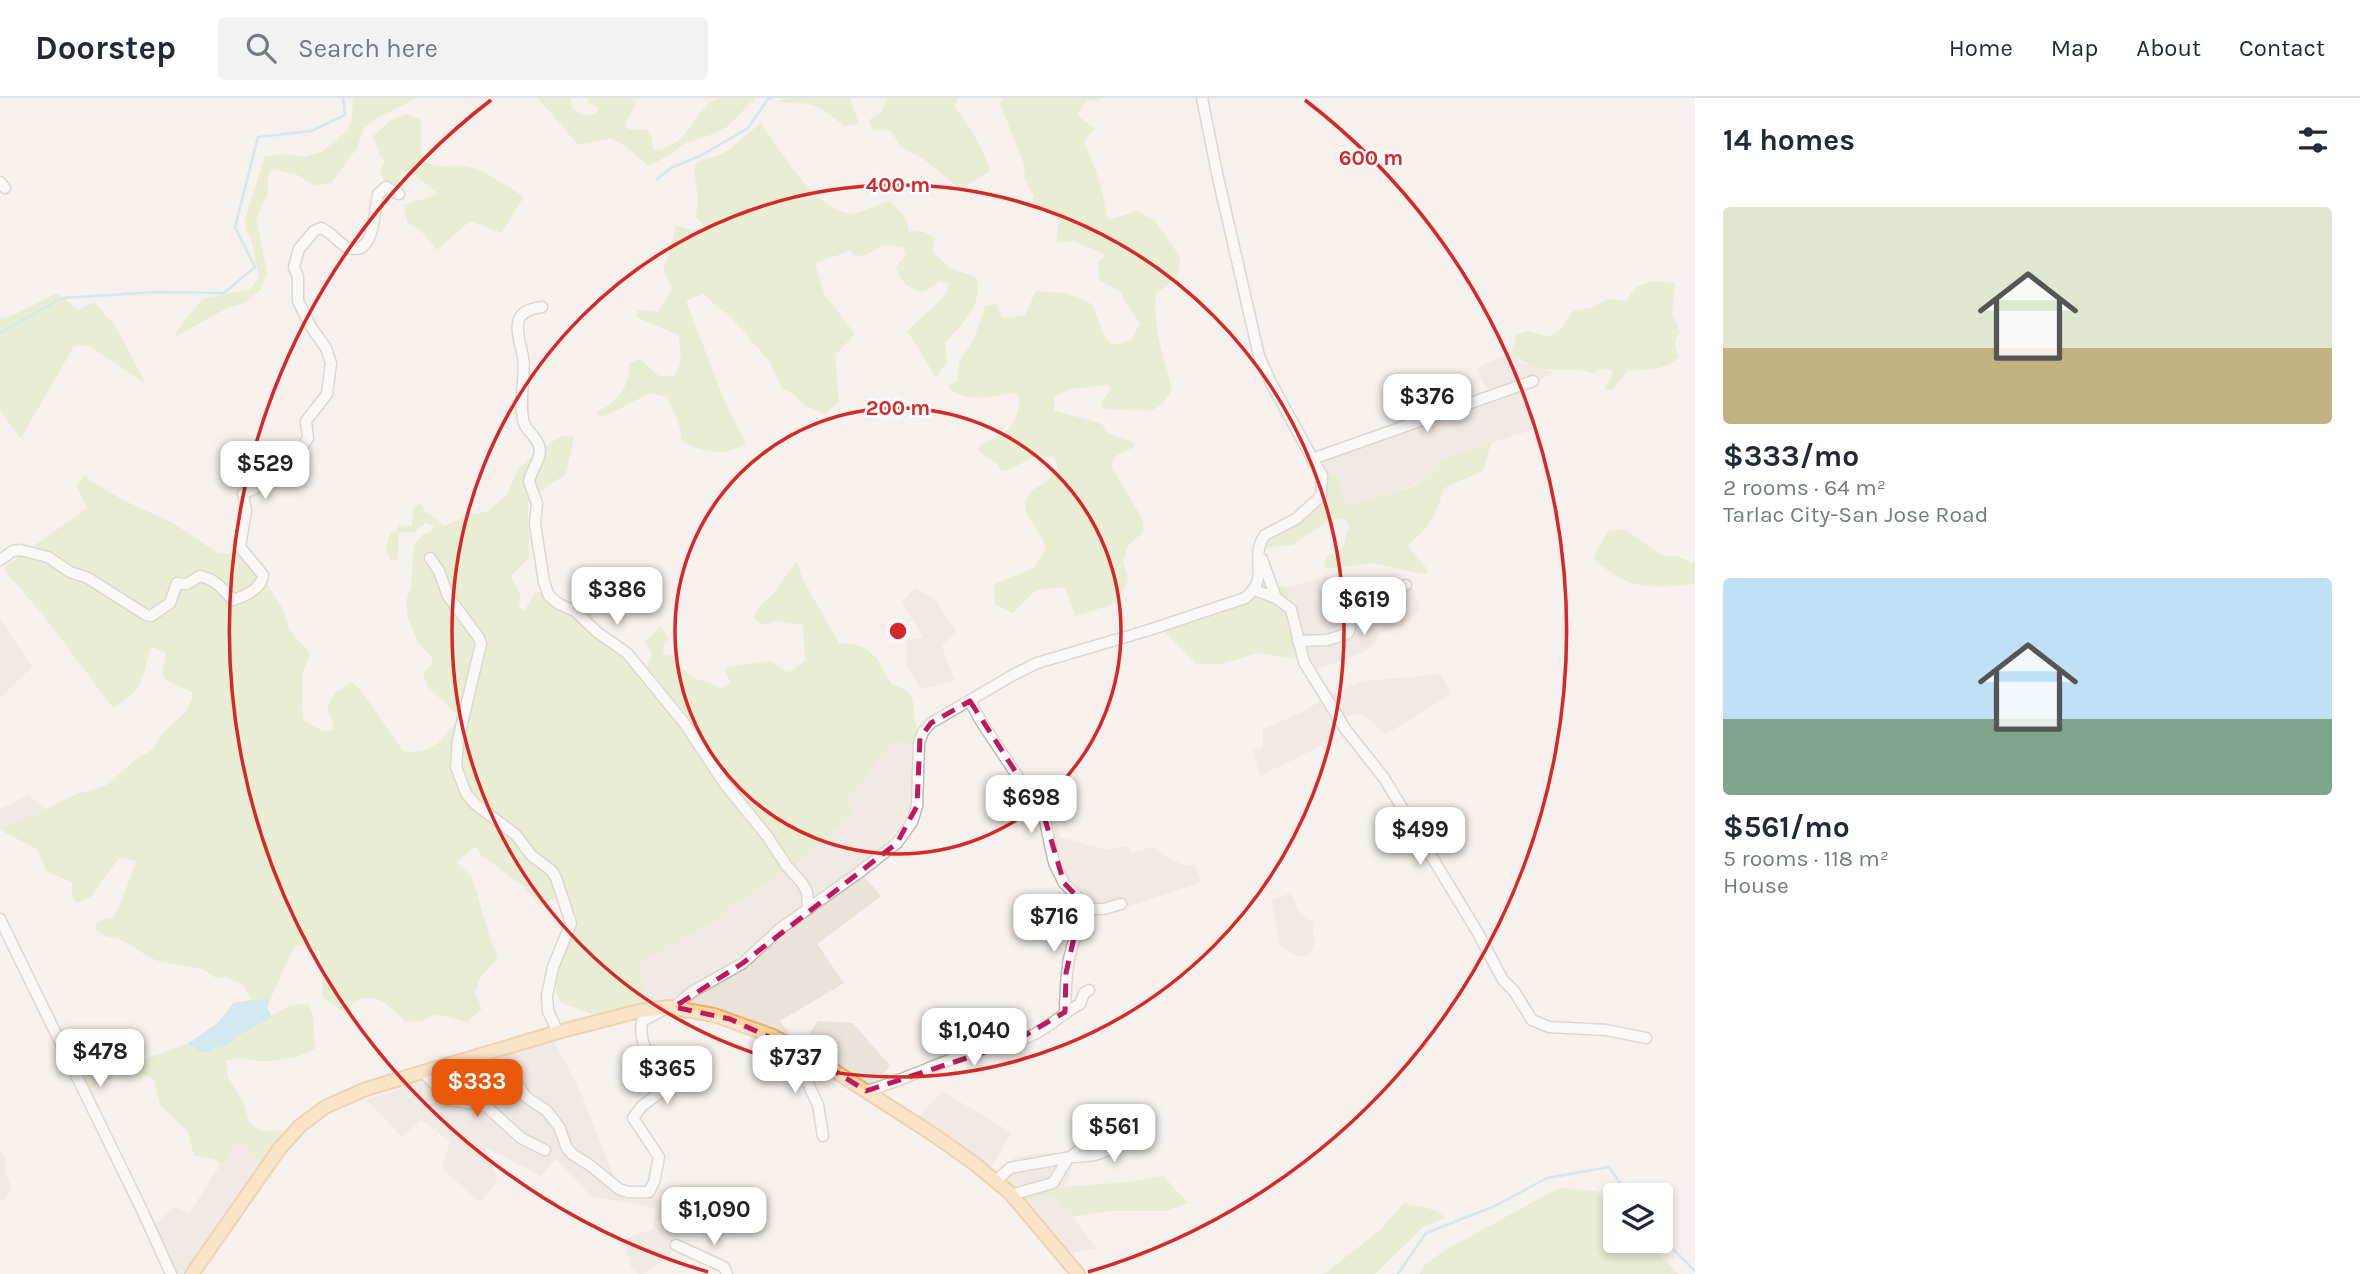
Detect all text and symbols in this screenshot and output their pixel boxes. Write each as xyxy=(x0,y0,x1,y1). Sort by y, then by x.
search box xyxy=(218,17,708,80)
text: Doorstep xyxy=(35,29,176,67)
icon: search xyxy=(242,29,280,67)
text: Search here xyxy=(298,33,438,64)
text: Home xyxy=(1949,34,2013,62)
text: Map xyxy=(2051,34,2098,62)
text: About xyxy=(2136,34,2201,62)
text: Contact xyxy=(2239,34,2325,62)
icon: filters xyxy=(2294,121,2332,159)
text: 14 homes xyxy=(1723,122,1855,158)
text: 600 m xyxy=(1339,146,1403,170)
text: 400 m xyxy=(866,173,930,197)
icon: home xyxy=(1965,253,2091,379)
pin: $376 xyxy=(1386,374,1468,434)
text: $376 xyxy=(1399,383,1455,410)
text: 200 m xyxy=(866,396,930,420)
text: $333/mo xyxy=(1723,438,1859,474)
pin: $529 xyxy=(224,442,306,501)
text: $529 xyxy=(236,450,294,477)
text: 2 rooms · 64 m² xyxy=(1723,474,1886,501)
text: Tarlac City-San Jose Road xyxy=(1723,501,1988,528)
pin: $386 xyxy=(576,568,658,627)
text: $386 xyxy=(588,576,646,603)
pin: $619 xyxy=(1323,578,1405,637)
text: $619 xyxy=(1338,586,1390,613)
centre of rings xyxy=(886,619,910,643)
icon: home xyxy=(1965,624,2091,750)
pin: $698 xyxy=(990,776,1072,835)
text: $698 xyxy=(1002,784,1060,811)
pin: $499 xyxy=(1379,808,1461,867)
text: $561/mo xyxy=(1723,809,1850,845)
text: $499 xyxy=(1391,816,1449,843)
text: 5 rooms · 118 m² xyxy=(1723,845,1889,872)
text: House xyxy=(1723,872,1789,899)
pin: $716 xyxy=(1013,894,1095,954)
text: $716 xyxy=(1029,903,1079,930)
pin: $1,040 xyxy=(917,1009,1031,1068)
text: $1,040 xyxy=(938,1017,1010,1044)
pin: $478 xyxy=(59,1030,141,1089)
pin: $737 xyxy=(754,1035,836,1095)
text: $478 xyxy=(72,1038,128,1065)
text: $737 xyxy=(768,1044,822,1071)
pin: $365 xyxy=(626,1046,708,1106)
text: $365 xyxy=(638,1055,696,1082)
pin: $333 xyxy=(436,1060,518,1119)
text: $333 xyxy=(448,1068,506,1095)
pin: $561 xyxy=(1073,1104,1155,1164)
text: $561 xyxy=(1088,1113,1140,1140)
map controls xyxy=(1603,1183,1673,1253)
button: layers xyxy=(1603,1183,1673,1253)
pin: $1,090 xyxy=(657,1188,771,1247)
text: $1,090 xyxy=(678,1196,751,1223)

